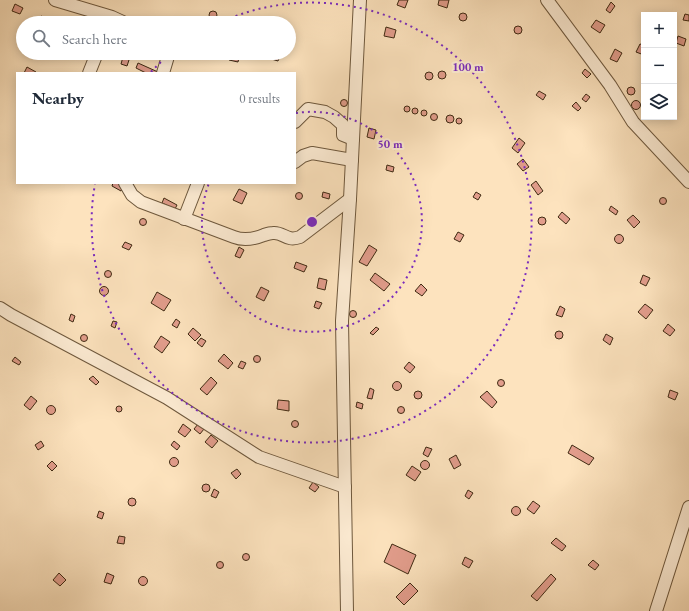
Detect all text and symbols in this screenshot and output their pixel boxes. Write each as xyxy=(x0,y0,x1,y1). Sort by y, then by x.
map controls xyxy=(641,12,677,120)
button: + xyxy=(641,12,677,48)
search box xyxy=(16,16,296,60)
icon: search xyxy=(30,27,52,49)
text: Search here xyxy=(62,29,127,48)
button: − xyxy=(641,48,677,84)
text: 100 m xyxy=(452,59,484,75)
button: layers xyxy=(641,84,677,120)
text: Nearby xyxy=(32,87,84,109)
text: 0 results xyxy=(239,90,280,107)
text: 50 m xyxy=(377,136,403,152)
centre of rings xyxy=(305,215,319,229)

